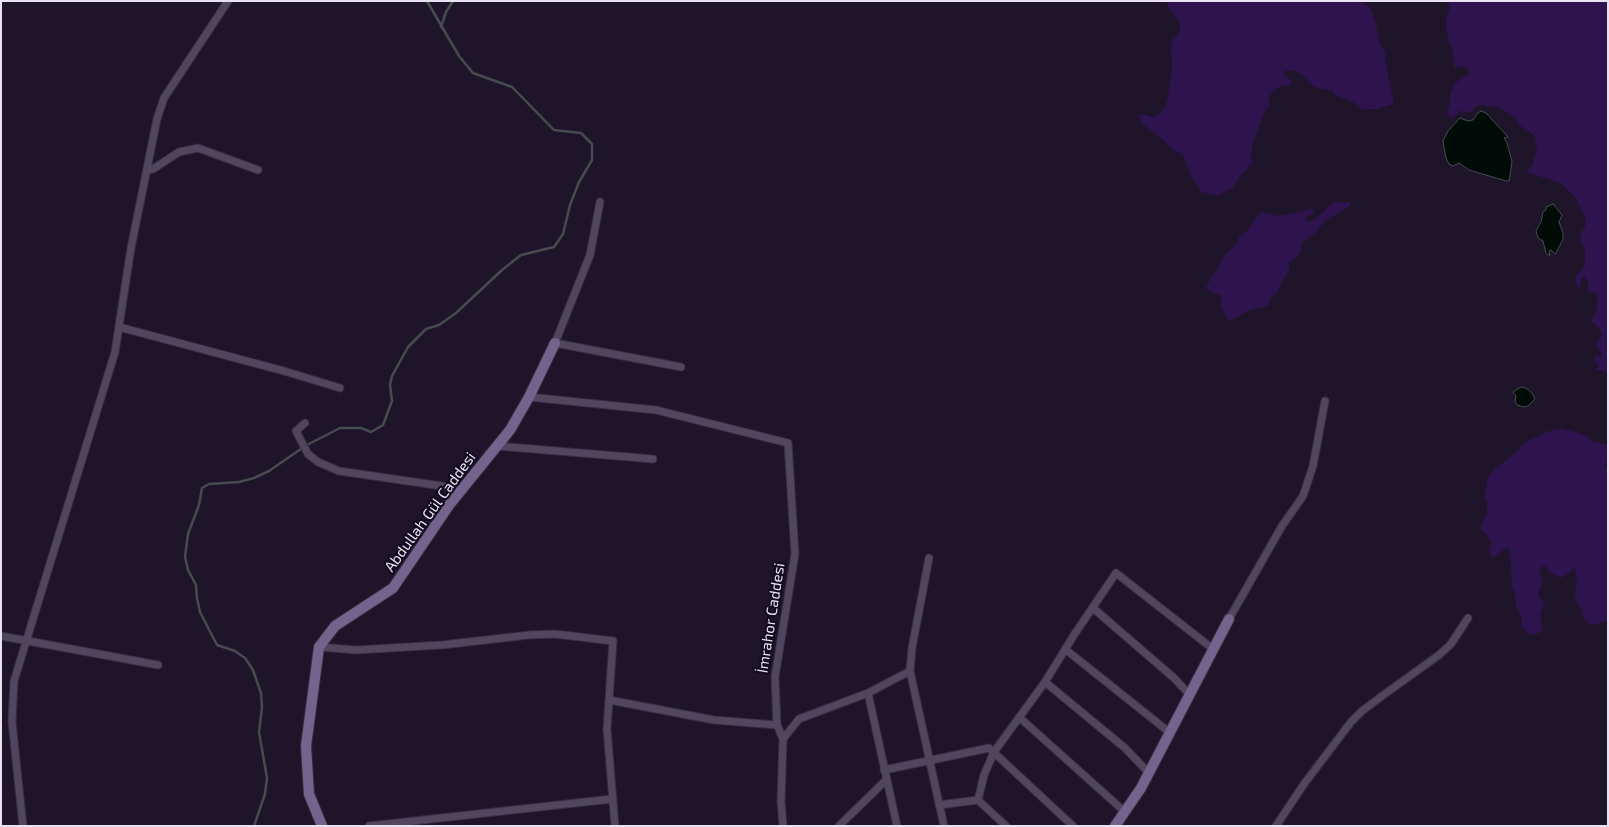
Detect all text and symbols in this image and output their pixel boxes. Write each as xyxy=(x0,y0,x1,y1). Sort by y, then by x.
street label: Abdullah Gül Caddesi xyxy=(381,449,479,575)
street label: İmrahor Caddesi xyxy=(753,562,789,674)

